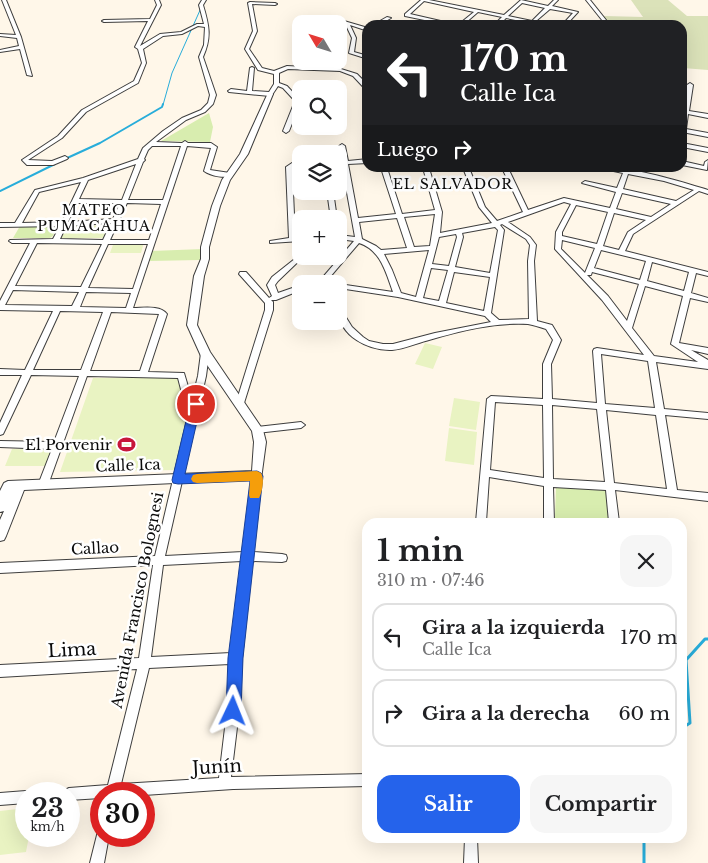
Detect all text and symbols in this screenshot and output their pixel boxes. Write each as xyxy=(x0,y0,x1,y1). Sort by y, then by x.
north arrow xyxy=(292,15,348,70)
map controls xyxy=(292,15,347,330)
text: 170 m xyxy=(460,37,568,80)
icon: left xyxy=(377,40,442,105)
button: search xyxy=(292,80,347,135)
text: Calle Ica xyxy=(460,80,556,107)
icon: right xyxy=(448,135,476,163)
text: Luego xyxy=(377,138,438,161)
button: layers xyxy=(292,145,347,200)
district label: EL SALVADOR xyxy=(393,175,513,193)
district label: MATEO PUMACAHUA xyxy=(37,201,151,235)
button: + xyxy=(292,210,347,265)
button: − xyxy=(292,275,347,330)
pin xyxy=(175,383,217,425)
icon: arrive xyxy=(182,390,210,418)
sports icon: El Porvenir xyxy=(116,434,136,454)
place label: El Porvenir xyxy=(25,435,113,454)
street label: Calle Ica xyxy=(95,454,162,476)
street label: Avenida Francisco Bolognesi xyxy=(107,490,167,711)
text: 1 min xyxy=(377,532,464,569)
button: close xyxy=(620,535,672,587)
street label: Callao xyxy=(70,537,120,559)
text: 310 m · 07:46 xyxy=(377,570,485,590)
text: Gira a la izquierda xyxy=(422,616,605,639)
icon: left xyxy=(379,623,407,651)
text: 170 m xyxy=(620,626,677,649)
street label: Lima xyxy=(47,638,97,662)
text: Calle Ica xyxy=(422,639,492,659)
position arrow xyxy=(206,684,258,736)
icon: right xyxy=(379,699,407,727)
text: Gira a la derecha xyxy=(422,702,590,725)
text: 60 m xyxy=(618,702,670,725)
street label: Junín xyxy=(190,755,242,779)
button: Salir xyxy=(377,775,520,833)
button: Compartir xyxy=(530,775,672,833)
speed limit sign: 30 xyxy=(90,782,155,847)
text: 23 xyxy=(31,793,64,824)
text: km/h xyxy=(30,819,65,834)

